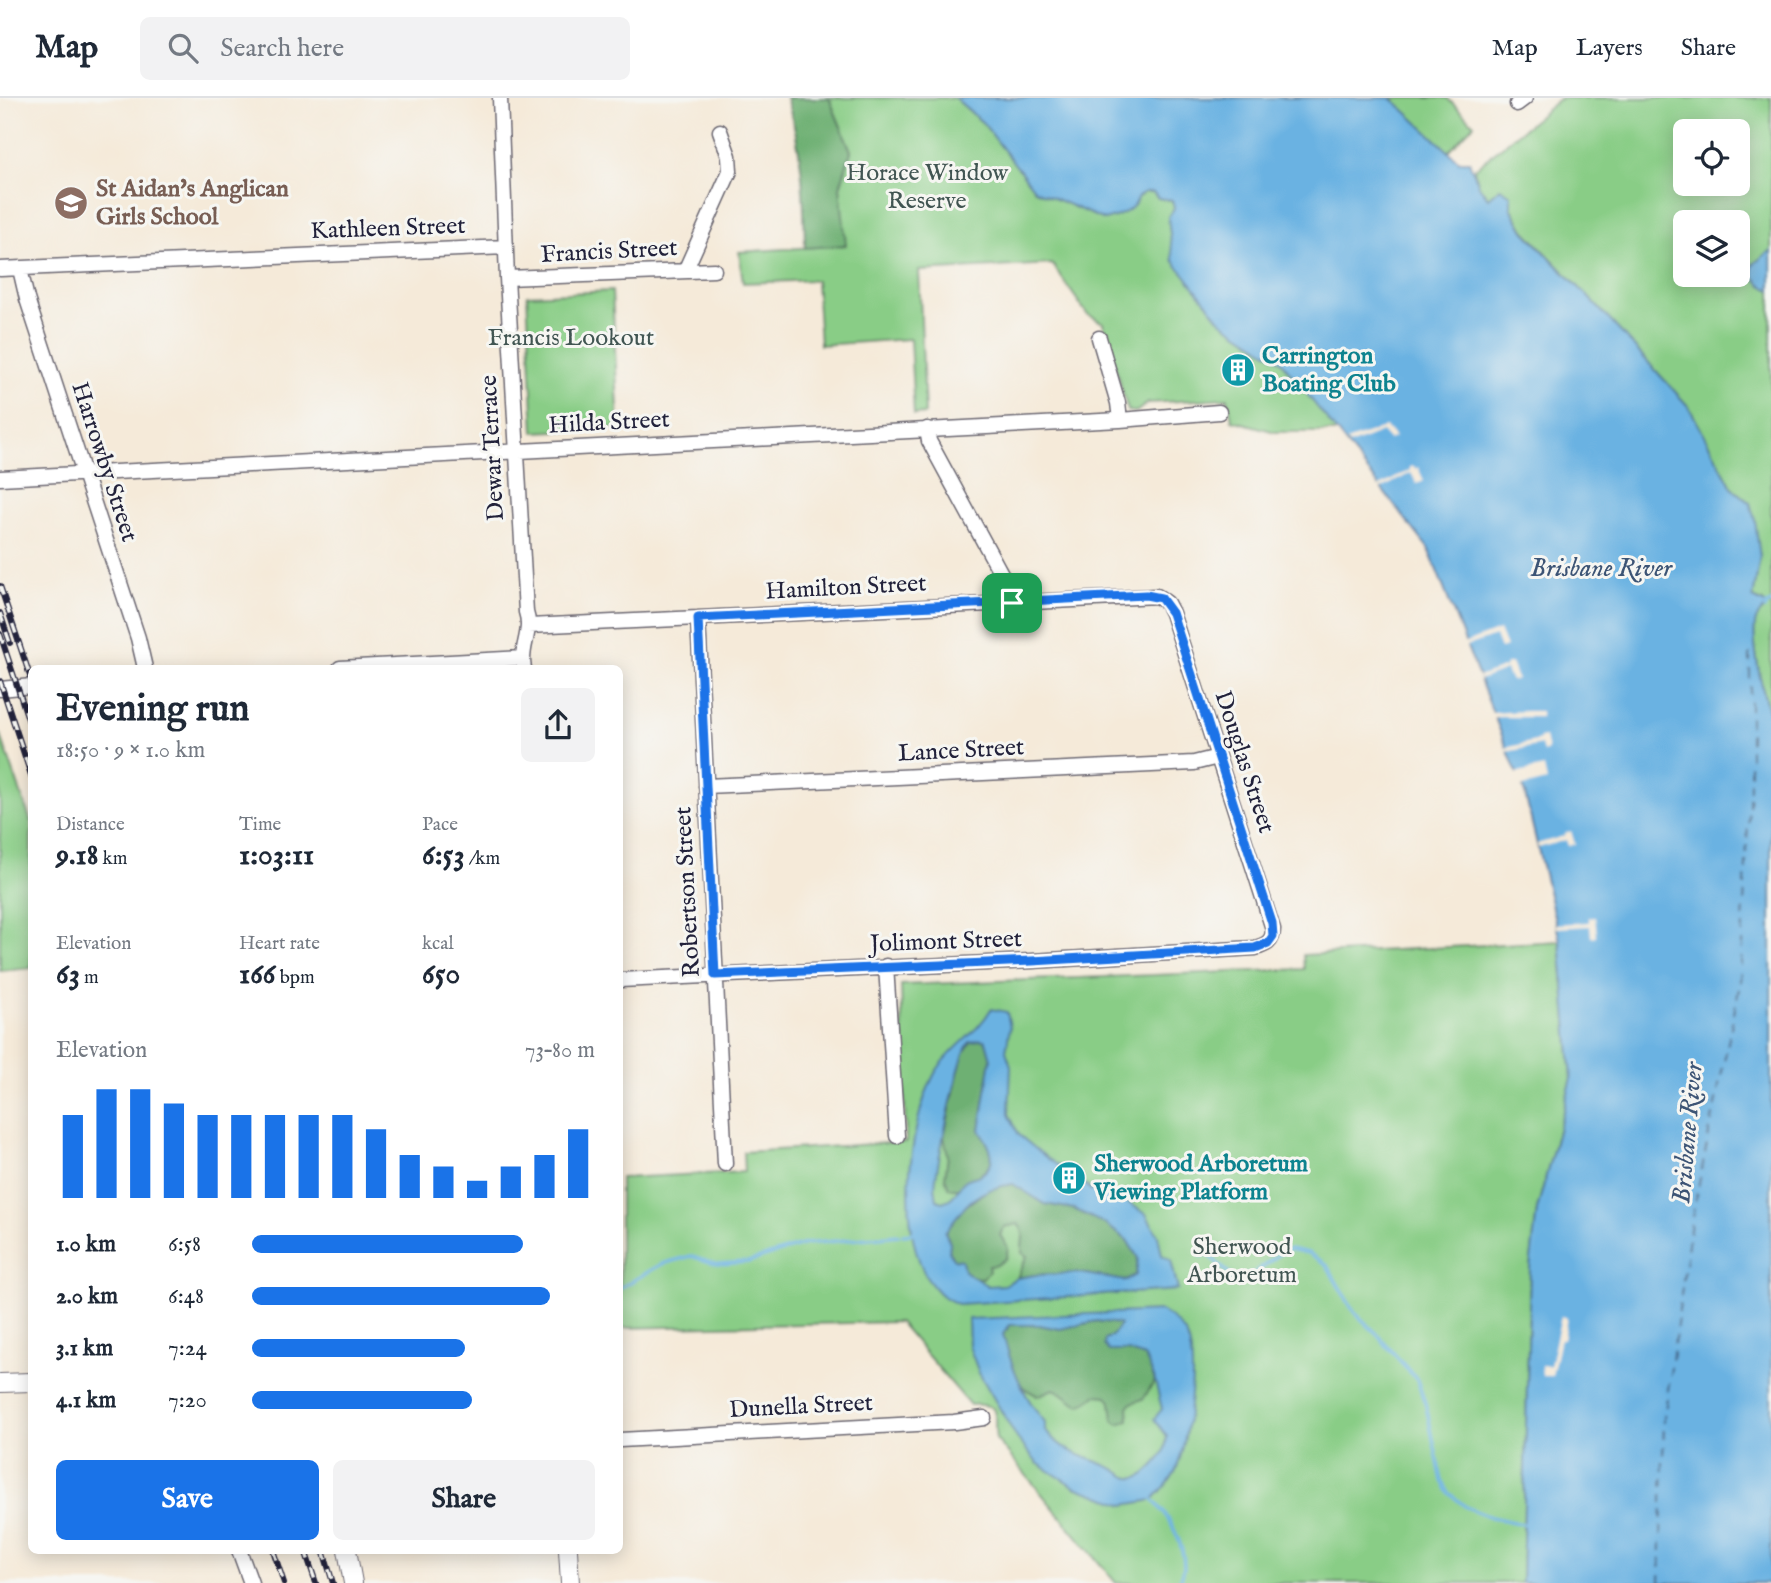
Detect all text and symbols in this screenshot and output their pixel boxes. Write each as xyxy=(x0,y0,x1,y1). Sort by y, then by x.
search box xyxy=(140,17,630,80)
text: Map xyxy=(35,27,98,69)
icon: search xyxy=(164,29,202,67)
text: Search here xyxy=(220,32,344,65)
text: Map xyxy=(1492,33,1538,64)
text: Layers xyxy=(1576,33,1643,64)
text: Share xyxy=(1681,33,1736,64)
map controls xyxy=(1673,119,1750,287)
button: locate xyxy=(1673,119,1750,196)
park label: Horace Window Reserve xyxy=(846,158,1009,217)
place label: St Aidan's Anglican Girls School xyxy=(96,174,289,233)
school or university icon: St Aidan's Anglican Girls School xyxy=(52,184,90,222)
button: layers xyxy=(1673,210,1750,287)
street label: Kathleen Street xyxy=(310,211,466,247)
street label: Francis Street xyxy=(540,233,678,271)
park label: Francis Lookout xyxy=(488,323,654,354)
place label: Carrington Boating Club xyxy=(1262,341,1396,400)
building icon: Carrington Boating Club xyxy=(1219,351,1257,389)
street label: Dewar Terrace xyxy=(474,374,512,522)
street label: Harrowby Street xyxy=(64,378,144,546)
street label: Hilda Street xyxy=(547,404,671,442)
water label: Brisbane River xyxy=(1530,552,1673,585)
street label: Hamilton Street xyxy=(765,568,927,608)
pin xyxy=(982,573,1042,633)
icon: arrive xyxy=(993,584,1031,622)
text: Evening run xyxy=(56,686,250,734)
street label: Douglas Street xyxy=(1206,687,1282,837)
button: share xyxy=(521,688,595,762)
street label: Lance Street xyxy=(897,732,1025,770)
text: 18:50 · 9 × 1.0 km xyxy=(56,736,205,765)
street label: Robertson Street xyxy=(668,806,708,978)
text: Distance xyxy=(56,813,125,837)
text: Time xyxy=(239,813,281,837)
text: Pace xyxy=(422,813,458,837)
text: 9.18 xyxy=(56,837,98,875)
text: 1:03:11 xyxy=(239,837,314,875)
text: 6:53 xyxy=(422,837,465,875)
text: km xyxy=(98,847,127,871)
text: /km xyxy=(465,847,500,871)
street label: Jolimont Street xyxy=(866,924,1023,960)
text: Elevation xyxy=(56,932,131,956)
text: Heart rate xyxy=(239,932,320,956)
text: kcal xyxy=(422,932,454,956)
text: 63 xyxy=(56,956,80,994)
text: 166 xyxy=(239,956,276,994)
text: 650 xyxy=(422,956,460,994)
text: m xyxy=(80,966,99,990)
text: bpm xyxy=(276,966,315,990)
text: Elevation xyxy=(56,1036,147,1065)
text: 73–80 m xyxy=(525,1036,595,1065)
water label: Brisbane River xyxy=(1665,1060,1711,1205)
place label: Sherwood Arboretum Viewing Platform xyxy=(1093,1149,1309,1208)
building icon: Sherwood Arboretum Viewing Platform xyxy=(1050,1159,1088,1197)
text: 1.0 km xyxy=(56,1230,116,1259)
text: 6:58 xyxy=(168,1230,201,1259)
park label: Sherwood Arboretum xyxy=(1186,1232,1297,1291)
text: 2.0 km xyxy=(56,1282,118,1311)
text: 6:48 xyxy=(168,1282,204,1311)
text: 3.1 km xyxy=(56,1334,113,1363)
text: 7:24 xyxy=(168,1334,207,1363)
text: 4.1 km xyxy=(56,1386,116,1415)
text: 7:20 xyxy=(168,1386,207,1415)
street label: Dunella Street xyxy=(728,1388,874,1426)
button: Save xyxy=(56,1460,319,1540)
button: Share xyxy=(333,1460,595,1540)

